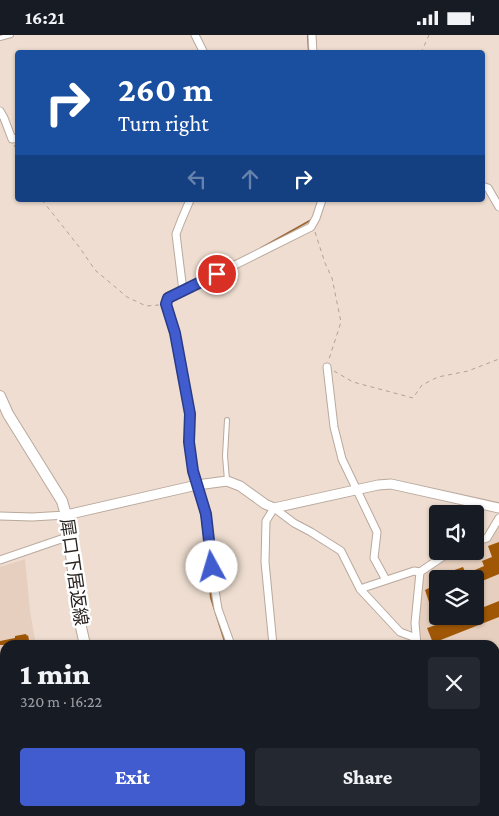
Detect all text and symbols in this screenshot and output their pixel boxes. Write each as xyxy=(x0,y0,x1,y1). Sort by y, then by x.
text: 16:21 xyxy=(25,7,65,28)
icon: right xyxy=(35,70,100,135)
text: 260 m xyxy=(118,70,213,109)
text: Turn right xyxy=(118,111,209,136)
icon: left xyxy=(183,165,211,193)
icon: ahead xyxy=(236,165,264,193)
icon: right xyxy=(289,165,317,193)
pin xyxy=(196,253,238,295)
icon: arrive xyxy=(203,260,231,288)
map controls xyxy=(429,505,484,625)
button: sound xyxy=(429,505,484,560)
street label: 犀口下居返線 xyxy=(57,517,91,627)
position arrow xyxy=(185,540,237,592)
button: layers xyxy=(429,570,484,625)
text: 1 min xyxy=(20,657,90,690)
button: close xyxy=(428,657,480,709)
text: 320 m · 16:22 xyxy=(20,693,102,710)
button: Exit xyxy=(20,748,245,806)
button: Share xyxy=(255,748,480,806)

